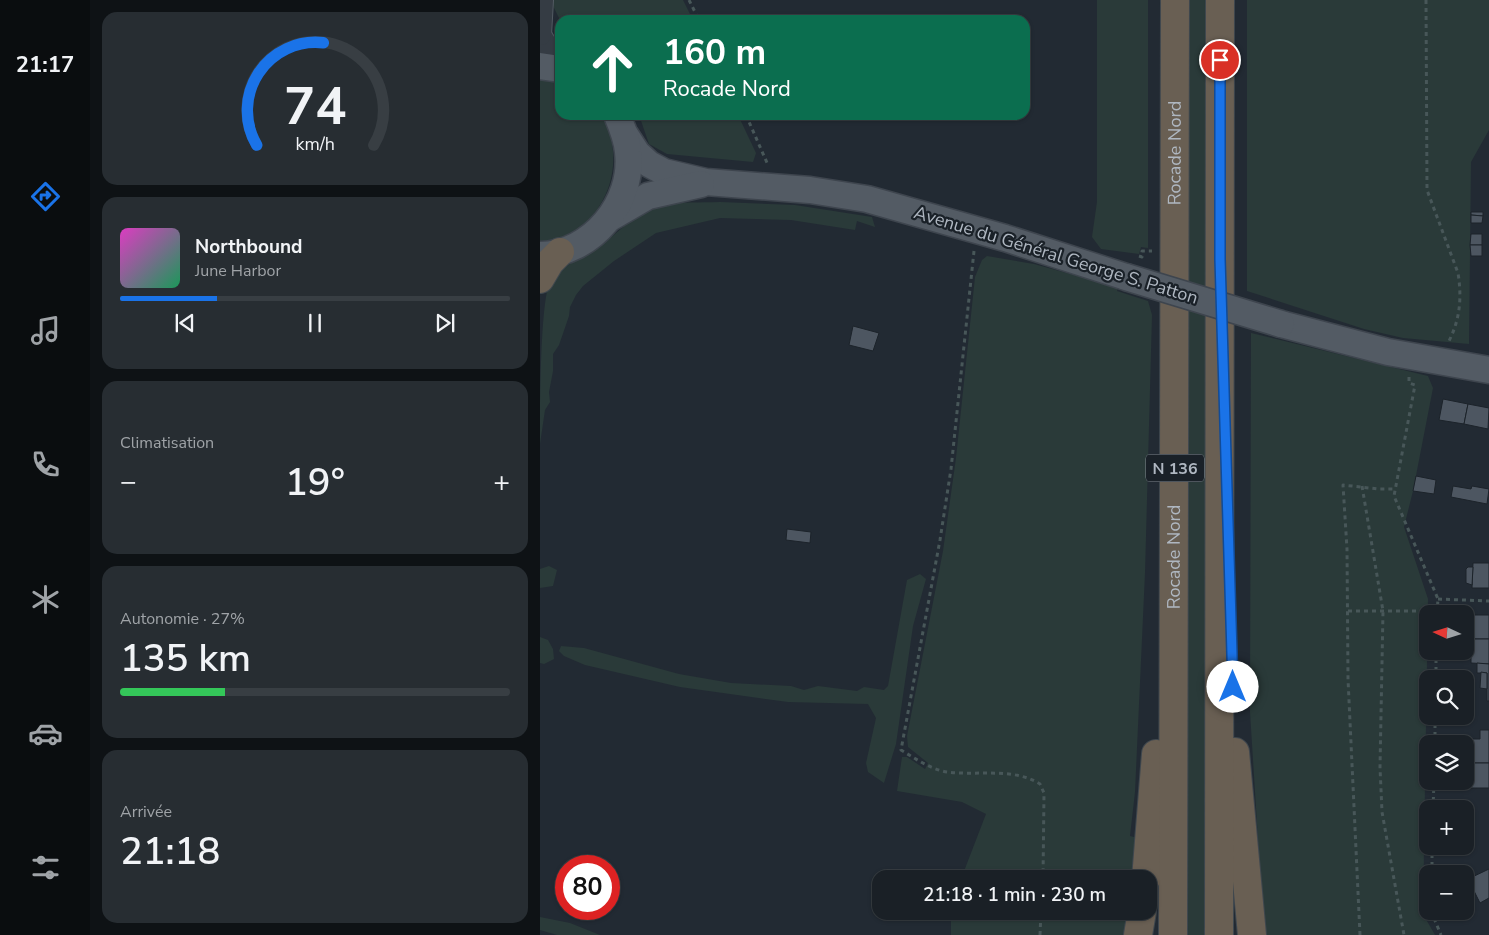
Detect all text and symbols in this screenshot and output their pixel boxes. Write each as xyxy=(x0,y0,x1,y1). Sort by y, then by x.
text: 160 m xyxy=(663,29,766,76)
icon: ahead xyxy=(580,35,645,100)
pin xyxy=(1199,39,1241,81)
icon: arrive xyxy=(1206,46,1234,74)
text: 21:17 xyxy=(16,50,74,80)
text: 74 xyxy=(284,71,346,142)
text: Rocade Nord xyxy=(663,74,791,104)
street label: Rocade Nord xyxy=(1163,101,1187,205)
text: km/h xyxy=(295,132,335,156)
icon: directions xyxy=(28,179,63,214)
street label: Avenue du Général George S. Patton xyxy=(911,200,1201,310)
text: Northbound xyxy=(195,234,302,260)
text: June Harbor xyxy=(195,260,281,282)
icon: previous xyxy=(171,309,199,337)
icon: pause xyxy=(301,309,329,337)
icon: next xyxy=(431,309,459,337)
icon: music xyxy=(28,313,63,348)
text: Climatisation xyxy=(120,432,214,454)
icon: phone xyxy=(28,447,63,482)
road number: N 136 xyxy=(1146,454,1204,482)
text: 19° xyxy=(285,457,345,508)
text: − xyxy=(120,463,137,501)
text: + xyxy=(493,463,510,501)
street label: Rocade Nord xyxy=(1162,505,1186,609)
icon: climate xyxy=(28,582,63,617)
north arrow xyxy=(1419,605,1474,660)
map controls xyxy=(1419,605,1474,920)
text: Autonomie · 27% xyxy=(120,608,245,630)
text: 135 km xyxy=(120,633,251,684)
position arrow xyxy=(1206,660,1258,712)
button: search xyxy=(1419,670,1474,725)
icon: car xyxy=(28,716,63,751)
button: layers xyxy=(1419,735,1474,790)
button: + xyxy=(1419,800,1474,855)
text: Arrivée xyxy=(120,801,172,823)
text: 21:18 xyxy=(120,826,220,877)
icon: filters xyxy=(28,850,63,885)
speed limit sign: 80 xyxy=(555,855,620,920)
button: − xyxy=(1419,865,1474,920)
text: 21:18 · 1 min · 230 m xyxy=(923,882,1106,908)

